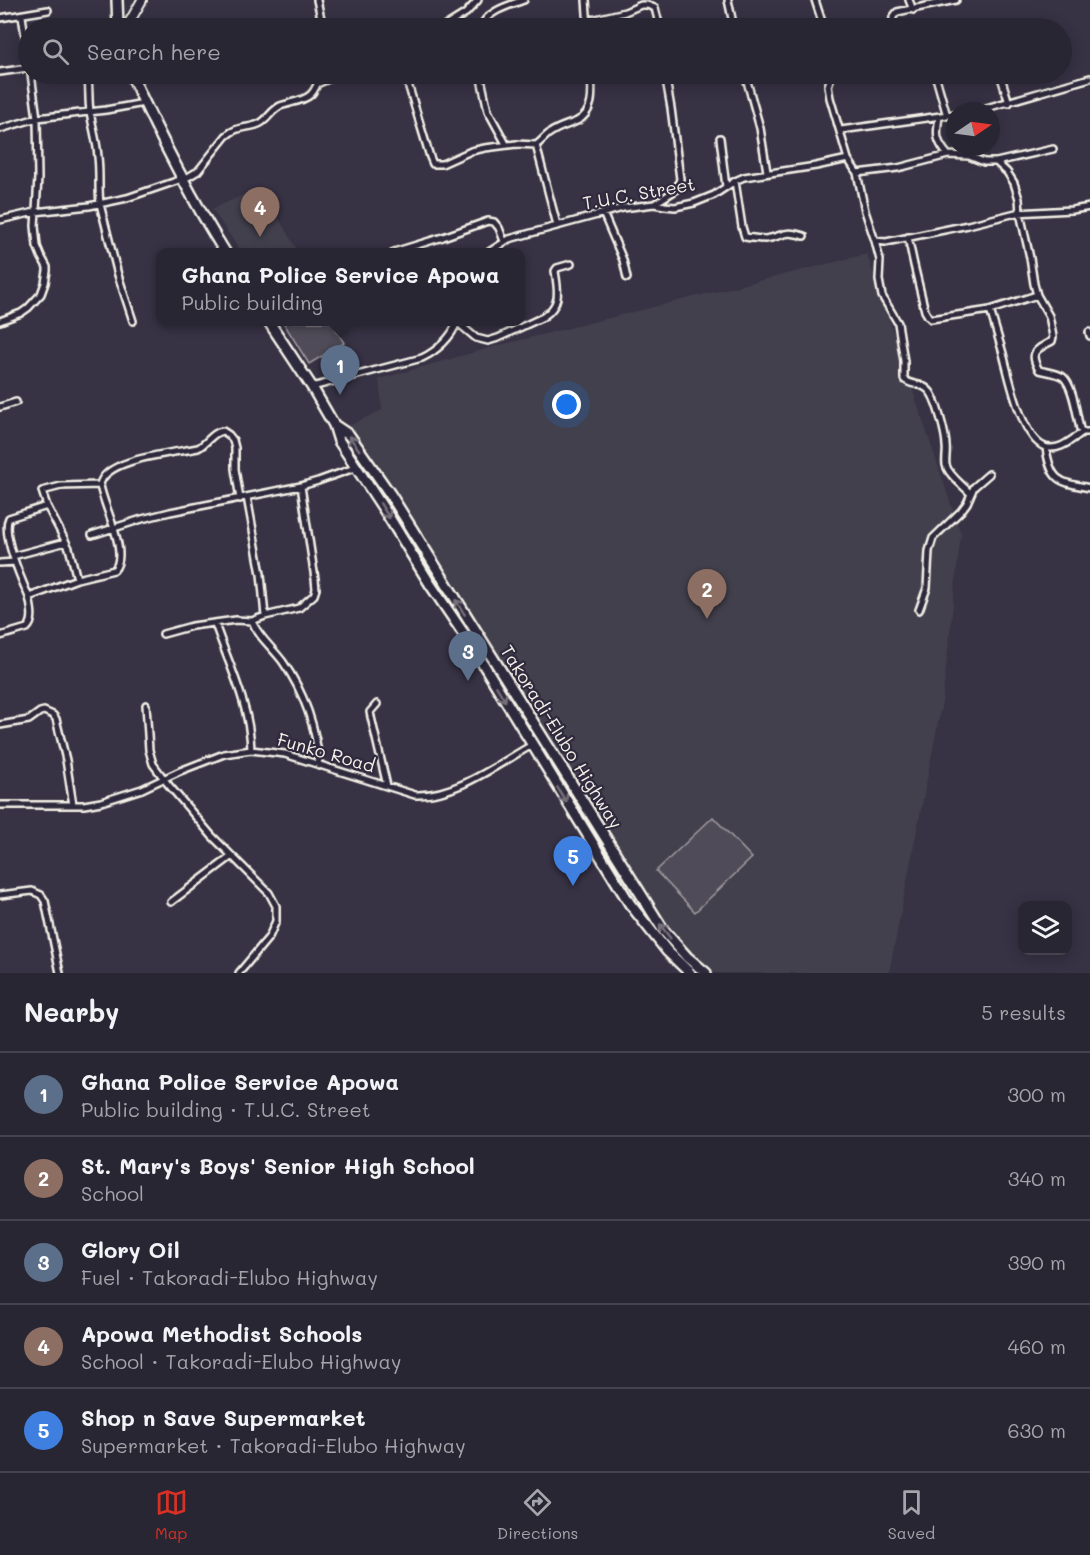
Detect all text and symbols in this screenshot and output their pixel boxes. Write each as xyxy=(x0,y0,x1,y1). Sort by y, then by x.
search box xyxy=(18,18,1072,84)
icon: search xyxy=(39,35,72,68)
text: Search here xyxy=(87,37,221,66)
north arrow xyxy=(946,102,1000,156)
street label: T.U.C. Street xyxy=(581,171,697,215)
pin: 4 xyxy=(240,188,280,237)
popup xyxy=(156,248,525,326)
text: Ghana Police Service Apowa xyxy=(181,260,500,289)
text: Public building xyxy=(181,289,323,315)
pin: 1 xyxy=(320,346,360,395)
your location xyxy=(552,390,581,419)
one-way arrow xyxy=(348,435,361,451)
one-way arrow xyxy=(379,503,392,520)
pin: 2 xyxy=(688,570,726,619)
one-way arrow xyxy=(454,599,466,616)
pin: 3 xyxy=(448,632,488,681)
street label: Takoradi-Elubo Highway xyxy=(495,640,628,833)
one-way arrow xyxy=(495,685,507,702)
street label: Funko Road xyxy=(275,727,378,777)
one-way arrow xyxy=(556,786,568,803)
pin: 5 xyxy=(554,836,592,886)
map controls xyxy=(1018,901,1072,955)
button: layers xyxy=(1018,901,1072,955)
one-way arrow xyxy=(659,924,671,940)
text: Nearby xyxy=(24,995,119,1029)
text: 5 results xyxy=(981,999,1066,1025)
text: Ghana Police Service Apowa xyxy=(81,1067,399,1096)
text: 1 xyxy=(39,1081,48,1107)
text: 300 m xyxy=(1007,1081,1066,1107)
text: Public building · T.U.C. Street xyxy=(81,1096,371,1122)
text: St. Mary's Boys' Senior High School xyxy=(81,1151,475,1180)
text: 2 xyxy=(38,1165,49,1191)
text: 340 m xyxy=(1008,1165,1066,1191)
text: School xyxy=(81,1180,144,1206)
text: Glory Oil xyxy=(81,1235,180,1264)
text: 3 xyxy=(38,1249,50,1275)
text: 390 m xyxy=(1008,1249,1066,1275)
text: Fuel · Takoradi-Elubo Highway xyxy=(81,1264,378,1290)
text: Apowa Methodist Schools xyxy=(81,1319,362,1348)
text: 4 xyxy=(37,1333,50,1359)
text: 460 m xyxy=(1008,1333,1066,1359)
text: School · Takoradi-Elubo Highway xyxy=(81,1348,401,1374)
text: Shop n Save Supermarket xyxy=(81,1403,365,1432)
text: 5 xyxy=(38,1417,49,1443)
text: 630 m xyxy=(1008,1417,1066,1443)
text: Supermarket · Takoradi-Elubo Highway xyxy=(81,1432,466,1458)
tab: Map xyxy=(155,1486,188,1543)
tab: Directions xyxy=(497,1486,578,1543)
tab: Saved xyxy=(888,1486,935,1543)

